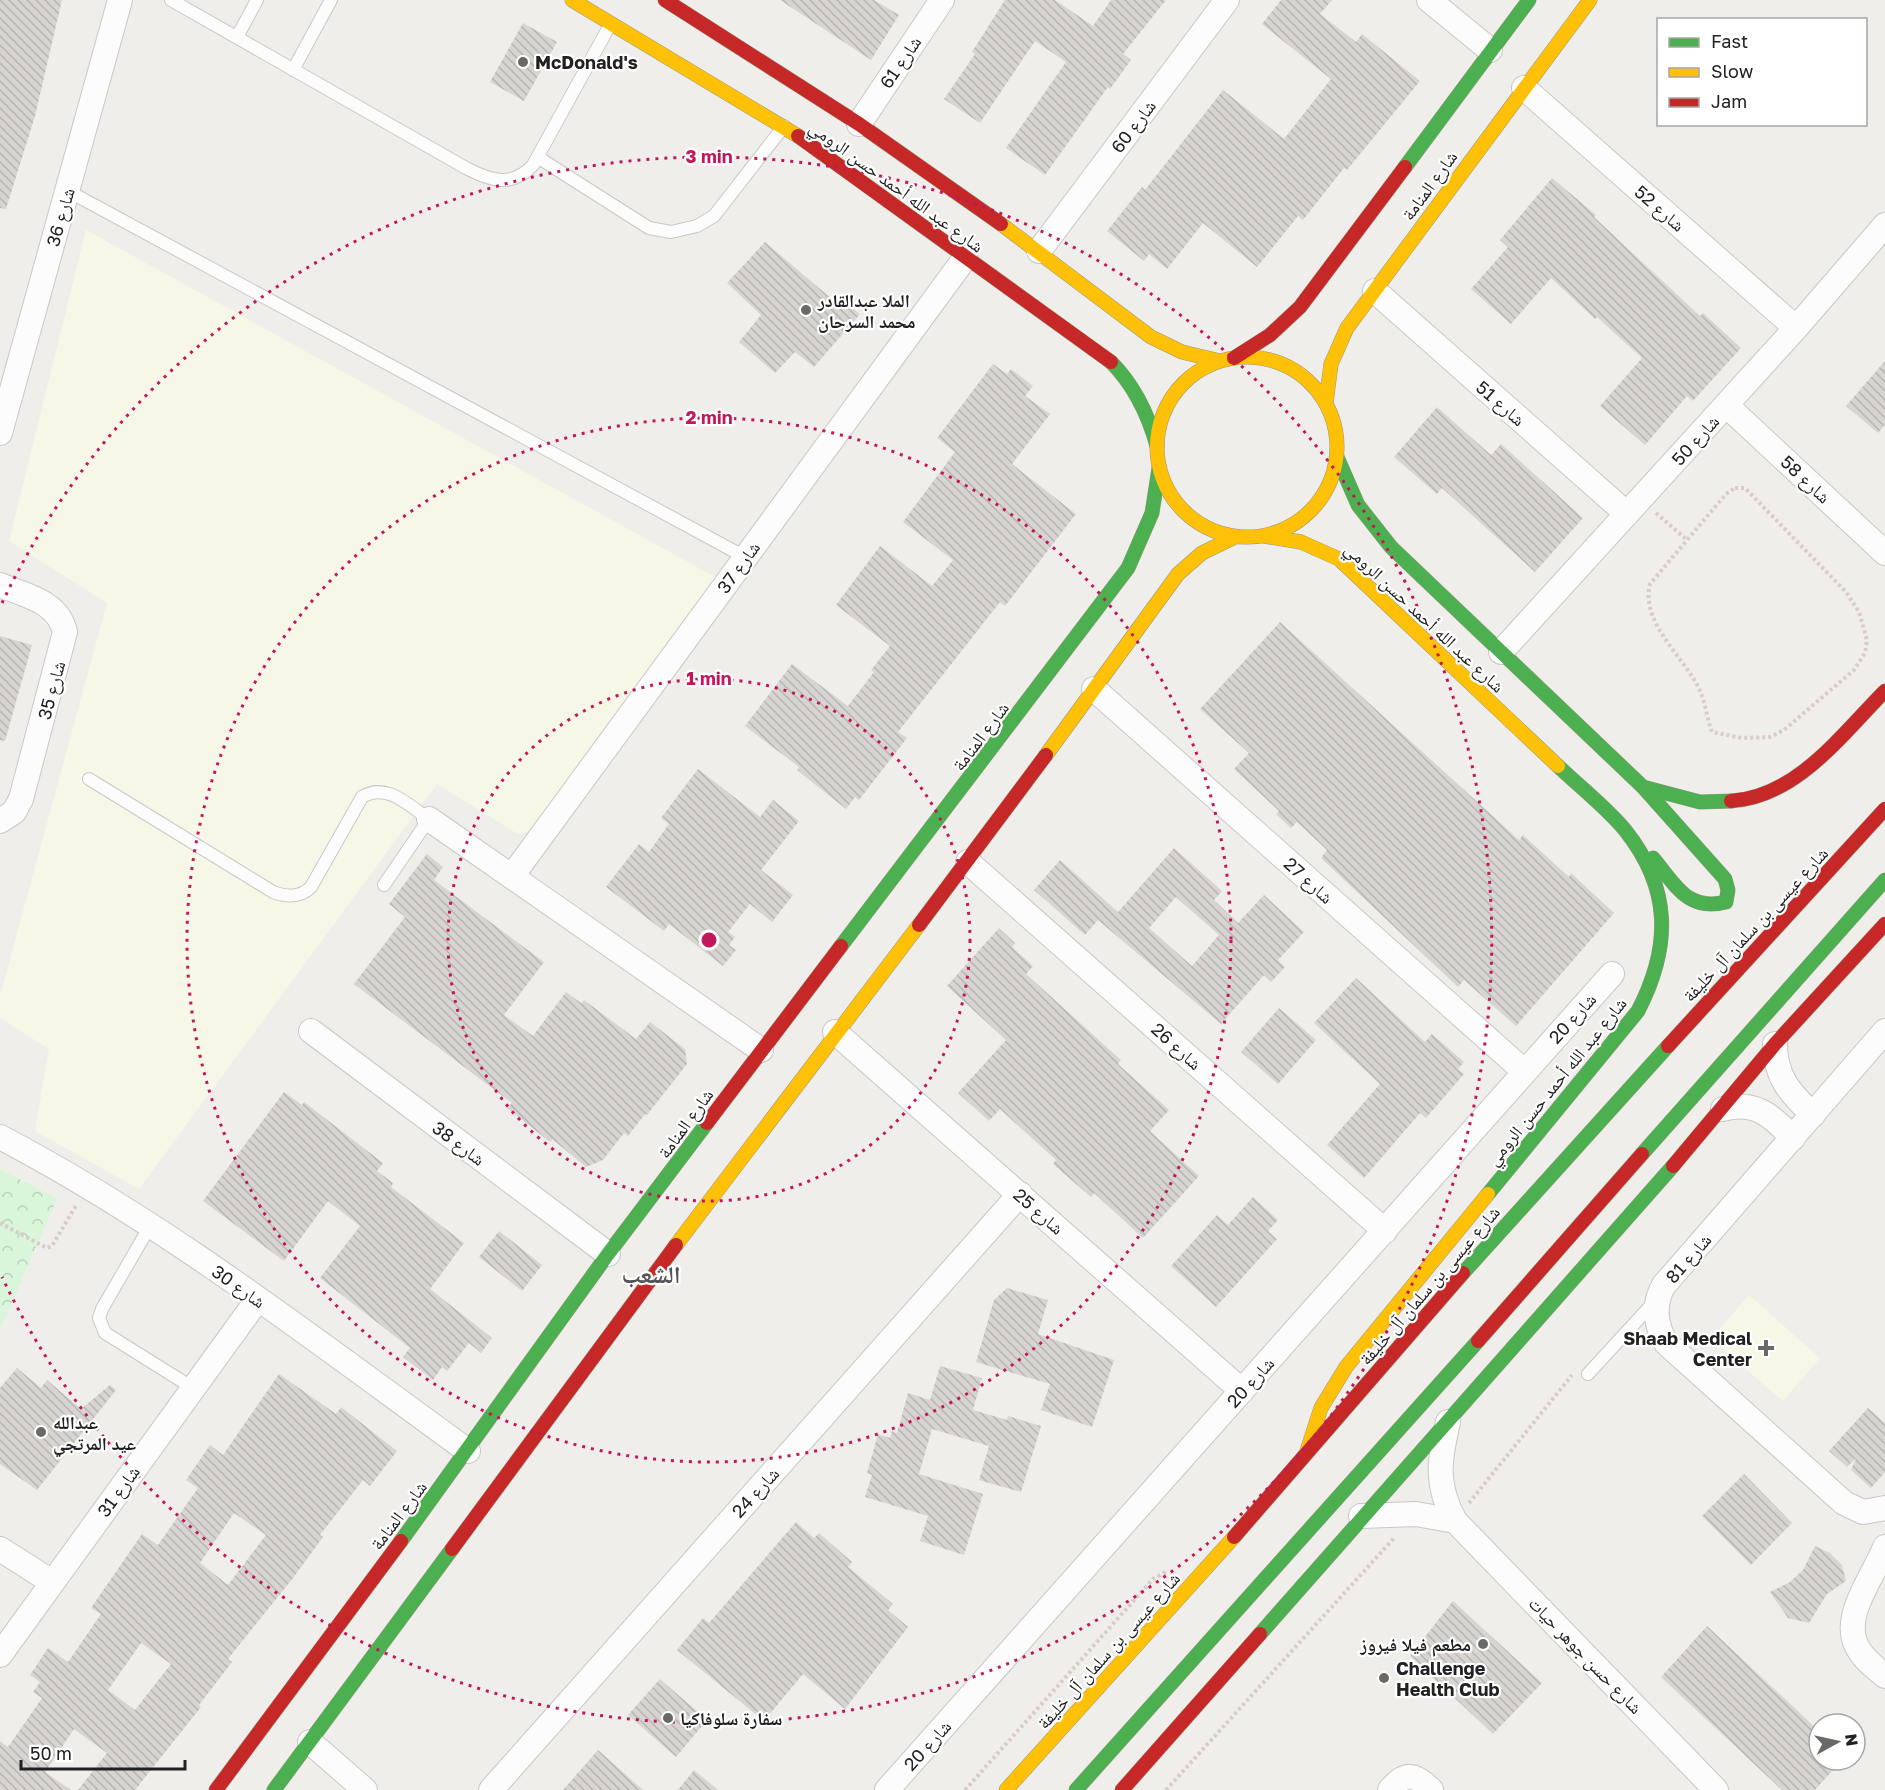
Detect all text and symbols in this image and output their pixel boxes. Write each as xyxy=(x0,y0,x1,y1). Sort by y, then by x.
legend xyxy=(1657,18,1867,126)
text: Fast xyxy=(1711,30,1748,52)
street label: شارع 61 xyxy=(875,32,926,93)
place label: McDonald's xyxy=(535,51,638,73)
marker: McDonald's xyxy=(516,55,530,69)
text: Slow xyxy=(1711,60,1754,82)
text: Jam xyxy=(1711,90,1747,112)
street label: شارع 60 xyxy=(1106,95,1161,157)
street label: شارع عبد الله أحمد حسن الرومي xyxy=(803,115,989,260)
text: 3 min xyxy=(685,145,733,167)
street label: شارع المنامة xyxy=(1396,146,1462,225)
street label: شارع 52 xyxy=(1630,180,1690,237)
street label: شارع 36 xyxy=(41,185,80,249)
place label: الملا عبدالقادر محمد السرحان xyxy=(817,289,915,333)
marker: الملا عبدالقادر محمد السرحان xyxy=(799,303,813,317)
street label: شارع 51 xyxy=(1471,376,1530,431)
text: 2 min xyxy=(685,406,733,428)
street label: شارع 50 xyxy=(1667,410,1724,470)
street label: شارع 58 xyxy=(1776,450,1835,508)
street label: شارع 37 xyxy=(712,537,765,598)
street label: شارع عبد الله أحمد حسن الرومي xyxy=(1338,537,1509,700)
street label: شارع 35 xyxy=(33,658,70,722)
text: 1 min xyxy=(686,667,732,689)
street label: شارع المنامة xyxy=(947,697,1014,775)
street label: شارع عيسى بن سلمان آل خليفة xyxy=(1678,842,1833,1007)
street label: شارع 27 xyxy=(1279,852,1338,909)
centre of rings xyxy=(699,930,719,950)
street label: شارع 20 xyxy=(1544,988,1601,1048)
street label: شارع عبد الله أحمد حسن الرومي xyxy=(1481,992,1634,1172)
street label: شارع 26 xyxy=(1147,1018,1207,1075)
street label: شارع المنامة xyxy=(652,1084,718,1163)
street label: شارع 38 xyxy=(428,1116,490,1171)
street label: شارع 25 xyxy=(1009,1183,1069,1240)
street label: شارع عيسى بن سلمان آل خليفة xyxy=(1354,1201,1505,1370)
street label: شارع 81 xyxy=(1661,1229,1716,1288)
district label: الشعب xyxy=(621,1259,681,1288)
street label: شارع 30 xyxy=(207,1260,270,1313)
place label: Shaab Medical Center xyxy=(1623,1327,1752,1370)
marker: Shaab Medical Center xyxy=(1757,1339,1775,1357)
street label: شارع 20 xyxy=(1222,1352,1279,1412)
place label: عبدالله عيد المرتجي xyxy=(53,1411,136,1458)
marker: عبدالله عيد المرتجي xyxy=(34,1425,48,1439)
street label: شارع 31 xyxy=(92,1461,145,1522)
street label: شارع 24 xyxy=(727,1462,784,1522)
street label: شارع المنامة xyxy=(365,1476,432,1554)
street label: شارع عيسى بن سلمان آل خليفة xyxy=(1032,1567,1185,1734)
street label: شارع حسن جوهر حيات xyxy=(1524,1592,1648,1719)
place label: مطعم فيلا فيروز xyxy=(1359,1633,1471,1657)
marker: مطعم فيلا فيروز xyxy=(1476,1637,1490,1651)
place label: Challenge Health Club xyxy=(1396,1657,1500,1700)
marker: Challenge Health Club xyxy=(1377,1671,1391,1685)
place label: سفارة سلوفاكيا xyxy=(680,1707,782,1729)
marker: سفارة سلوفاكيا xyxy=(661,1711,675,1725)
north arrow xyxy=(1807,1712,1867,1772)
street label: شارع 20 xyxy=(899,1715,956,1775)
text: N xyxy=(1841,1732,1863,1747)
scale bar xyxy=(21,1733,184,1771)
text: 50 m xyxy=(30,1742,72,1764)

